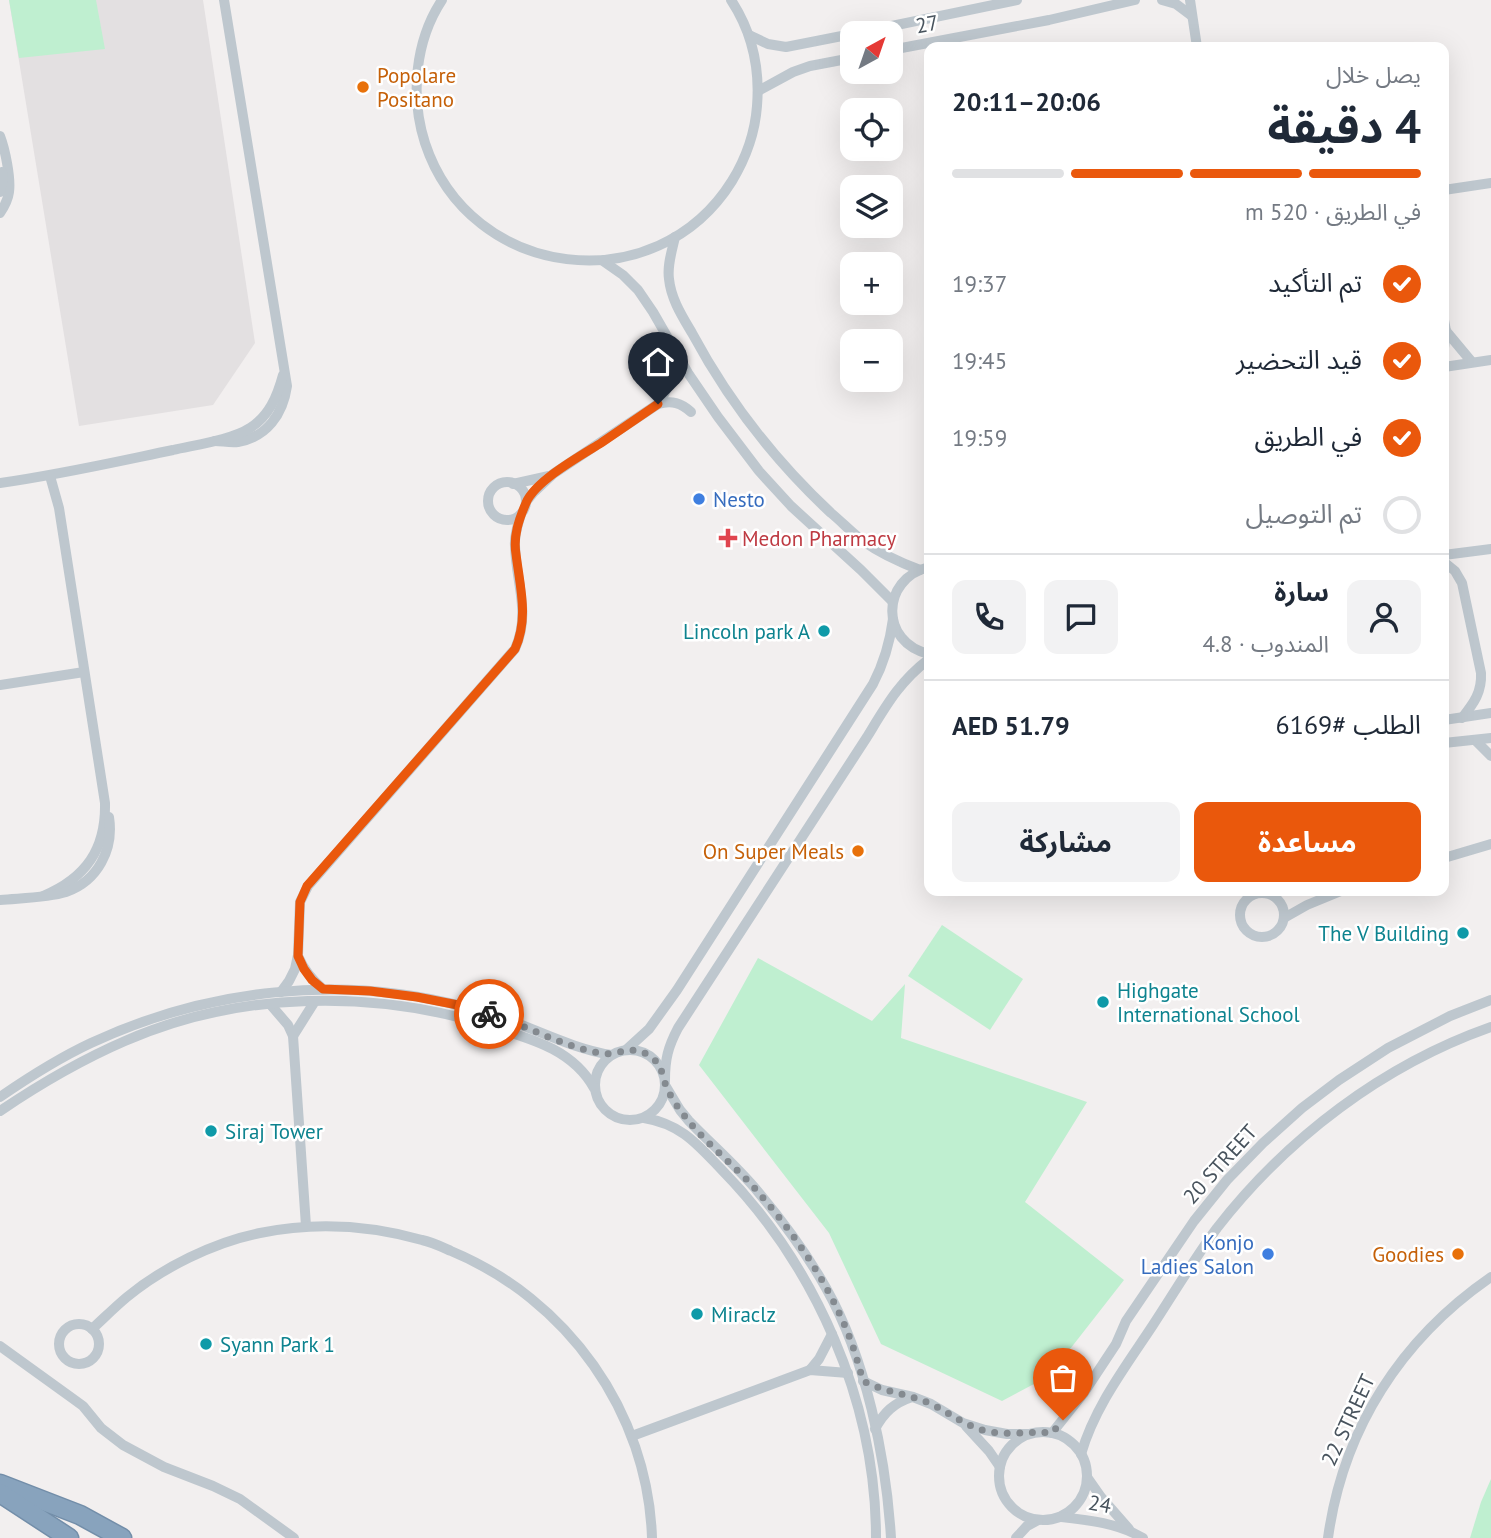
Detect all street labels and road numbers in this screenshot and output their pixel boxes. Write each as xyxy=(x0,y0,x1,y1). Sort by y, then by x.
street label: 27 xyxy=(913,9,941,39)
street label: 20 STREET xyxy=(1177,1118,1263,1209)
street label: 22 STREET xyxy=(1315,1370,1381,1470)
street label: 24 xyxy=(1086,1489,1114,1519)

